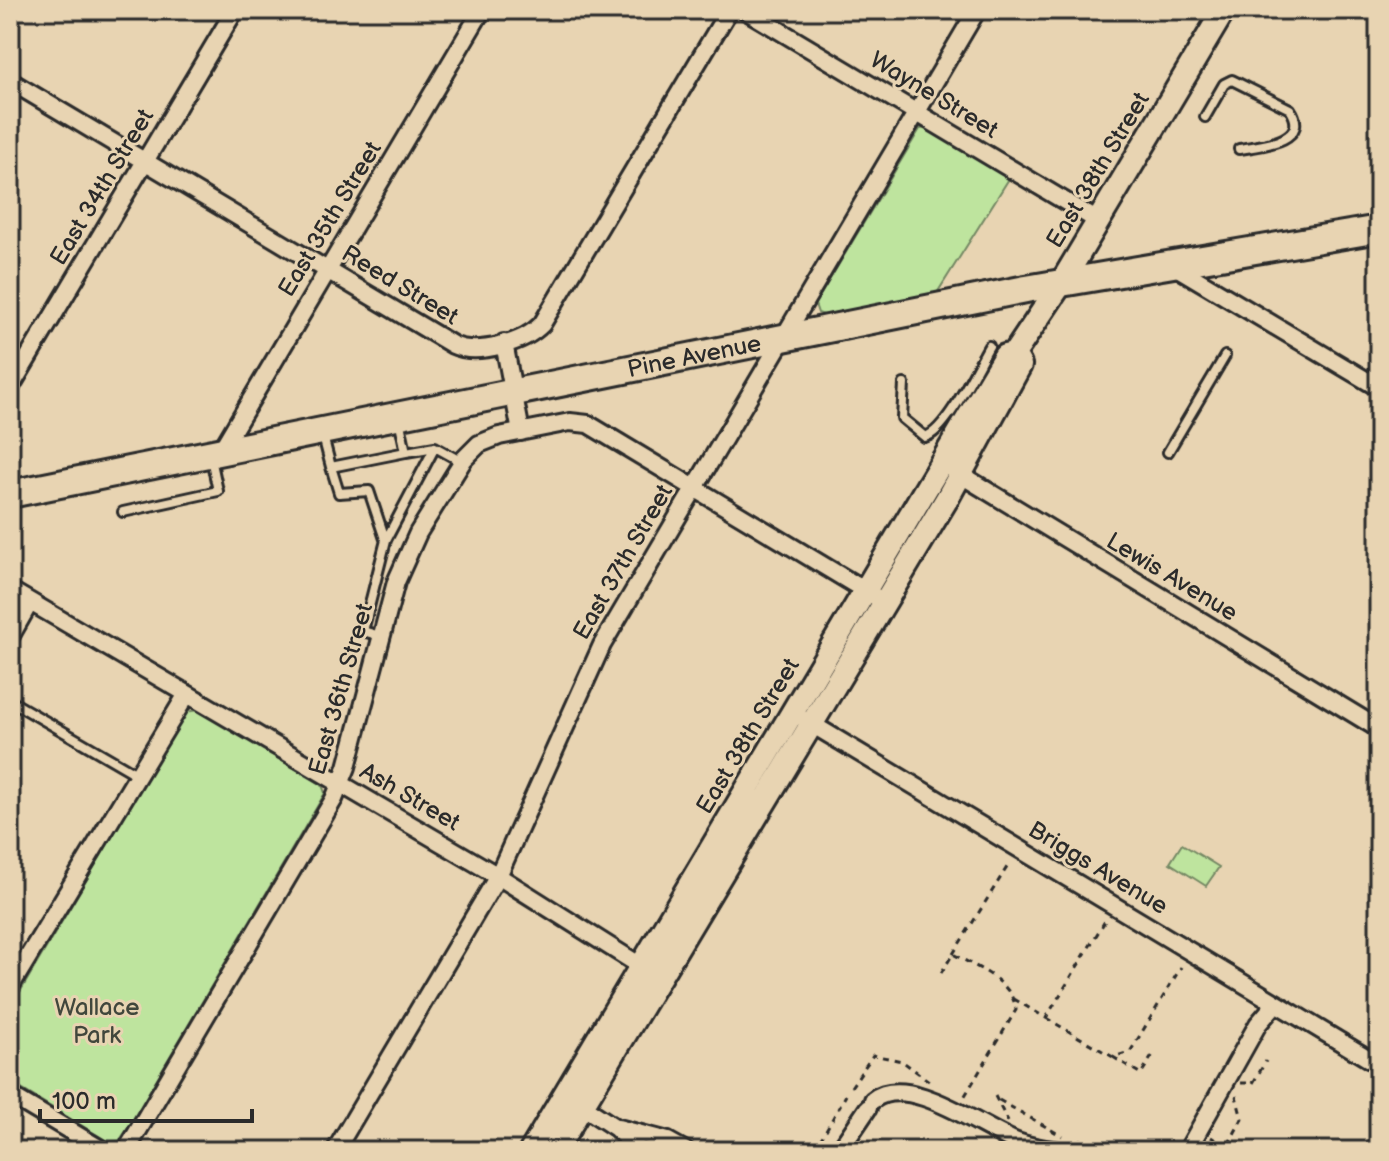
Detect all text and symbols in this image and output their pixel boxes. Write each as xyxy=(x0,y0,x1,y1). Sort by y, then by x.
street label: Wayne Street xyxy=(865,45,1004,145)
street label: East 38th Street xyxy=(1040,86,1156,253)
street label: East 34th Street xyxy=(44,103,160,270)
street label: East 35th Street xyxy=(272,135,388,302)
street label: Reed Street xyxy=(336,239,464,332)
street label: Pine Avenue xyxy=(625,328,764,384)
street label: East 37th Street xyxy=(567,479,679,645)
street label: Lewis Avenue xyxy=(1101,526,1243,628)
street label: East 36th Street xyxy=(303,599,380,778)
street label: East 38th Street xyxy=(690,652,806,819)
street label: Ash Street xyxy=(355,757,466,838)
street label: Briggs Avenue xyxy=(1023,815,1173,921)
park label: Wallace Park xyxy=(54,993,140,1050)
scale bar xyxy=(40,1073,252,1123)
text: 100 m xyxy=(52,1087,116,1116)

